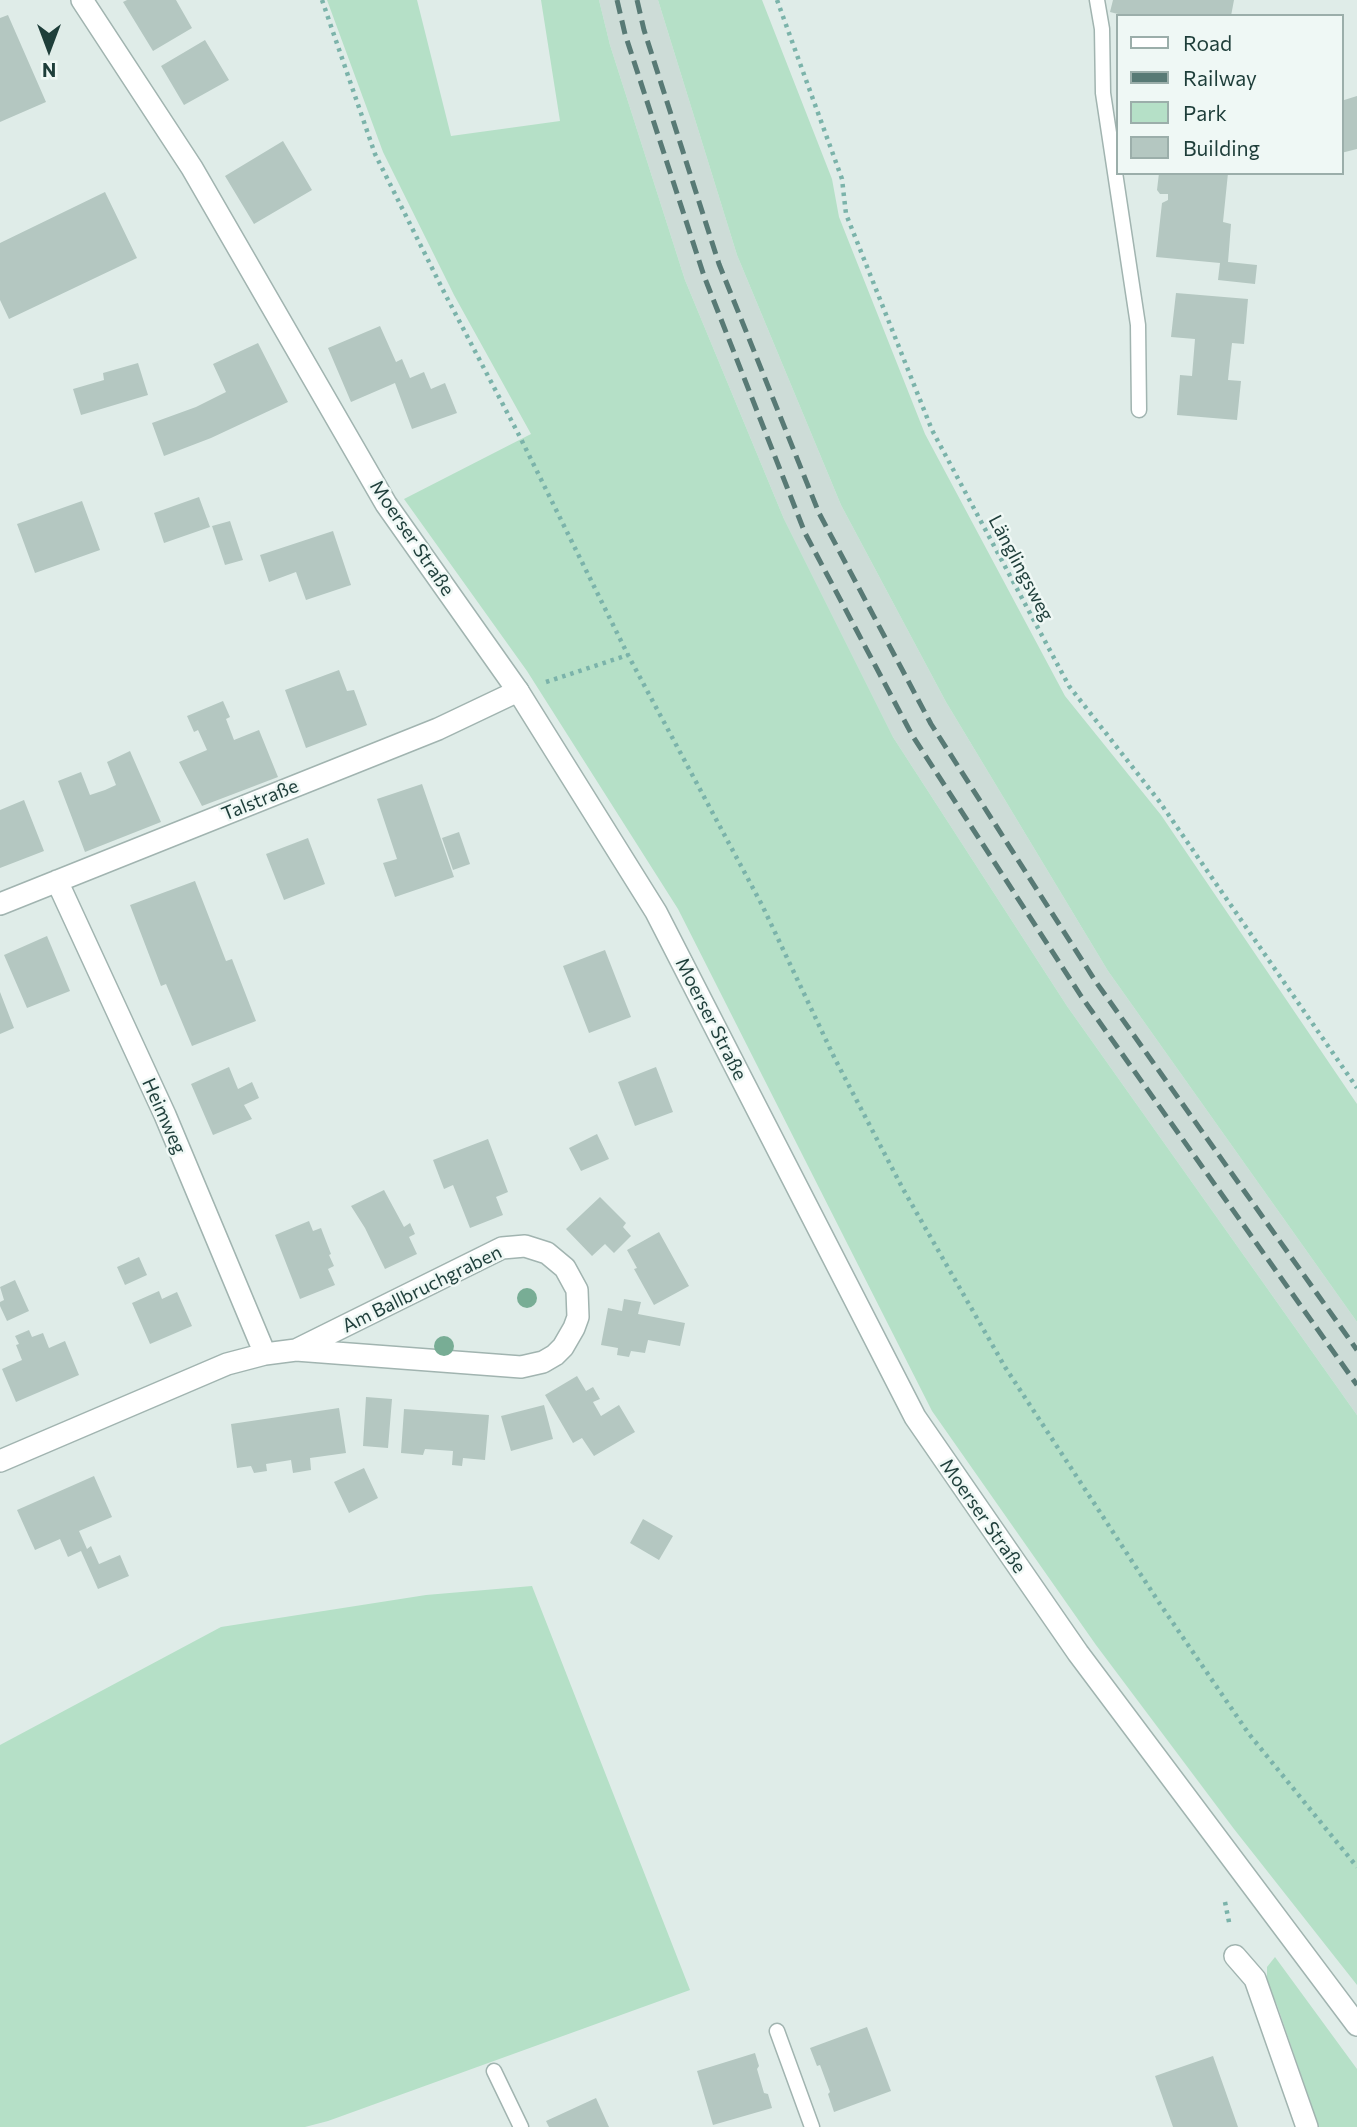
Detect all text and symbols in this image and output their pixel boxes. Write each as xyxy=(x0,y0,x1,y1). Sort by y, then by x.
north arrow xyxy=(14,14,84,84)
legend xyxy=(1116,14,1343,175)
text: Road xyxy=(1183,30,1232,55)
text: N xyxy=(42,59,56,82)
text: Railway xyxy=(1183,65,1257,90)
text: Park xyxy=(1183,100,1227,125)
text: Building xyxy=(1183,135,1260,160)
street label: Moerser Straße xyxy=(365,476,459,600)
street label: Länglingsweg xyxy=(984,511,1058,625)
street label: Talstraße xyxy=(218,774,302,826)
street label: Moerser Straße xyxy=(670,954,752,1084)
street label: Heimweg xyxy=(137,1075,191,1157)
street label: Am Ballbruchgraben xyxy=(338,1240,506,1338)
street label: Moerser Straße xyxy=(935,1454,1031,1578)

